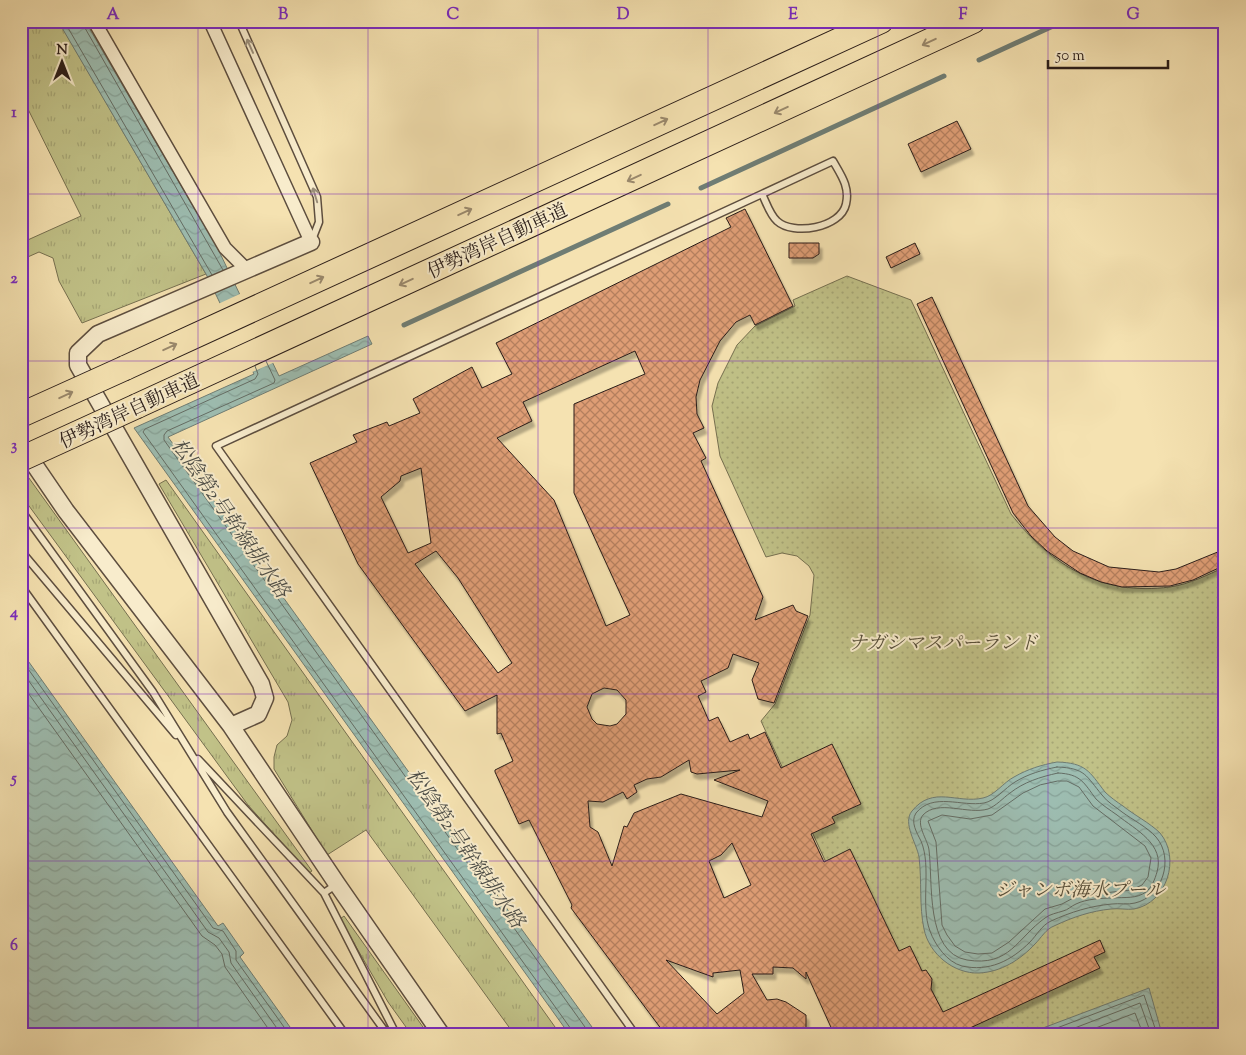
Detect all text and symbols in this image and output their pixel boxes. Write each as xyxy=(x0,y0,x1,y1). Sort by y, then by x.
text: A xyxy=(107,4,120,27)
text: B xyxy=(278,4,288,27)
text: C xyxy=(447,4,460,27)
text: D xyxy=(617,4,630,27)
text: E xyxy=(788,4,798,27)
text: F xyxy=(959,4,968,27)
text: G xyxy=(1126,4,1140,27)
one-way arrow xyxy=(922,37,937,47)
north arrow xyxy=(38,38,88,88)
scale bar xyxy=(1048,38,1168,70)
one-way arrow xyxy=(245,39,254,54)
text: N xyxy=(56,41,68,61)
text: 50 m xyxy=(1055,46,1085,67)
text: 1 xyxy=(11,102,17,125)
one-way arrow xyxy=(774,105,789,115)
one-way arrow xyxy=(653,117,668,127)
one-way arrow xyxy=(626,173,641,183)
one-way arrow xyxy=(310,187,320,203)
street label: 伊勢湾岸自動車道 xyxy=(423,198,573,287)
one-way arrow xyxy=(457,207,472,216)
text: 2 xyxy=(10,268,18,291)
one-way arrow xyxy=(309,274,324,284)
one-way arrow xyxy=(399,278,414,288)
one-way arrow xyxy=(162,342,177,352)
street label: 伊勢湾岸自動車道 xyxy=(55,368,205,457)
one-way arrow xyxy=(58,390,73,400)
water label: 松陰第2号幹線排水路 xyxy=(163,434,296,607)
text: 3 xyxy=(11,435,18,458)
text: 4 xyxy=(9,602,18,625)
park label: ナガシマスパーランド xyxy=(848,631,1039,658)
water label: 松陰第2号幹線排水路 xyxy=(398,764,531,937)
text: 5 xyxy=(9,768,17,791)
park label: ジャンボ海水プール xyxy=(995,878,1167,905)
text: 6 xyxy=(10,935,18,958)

